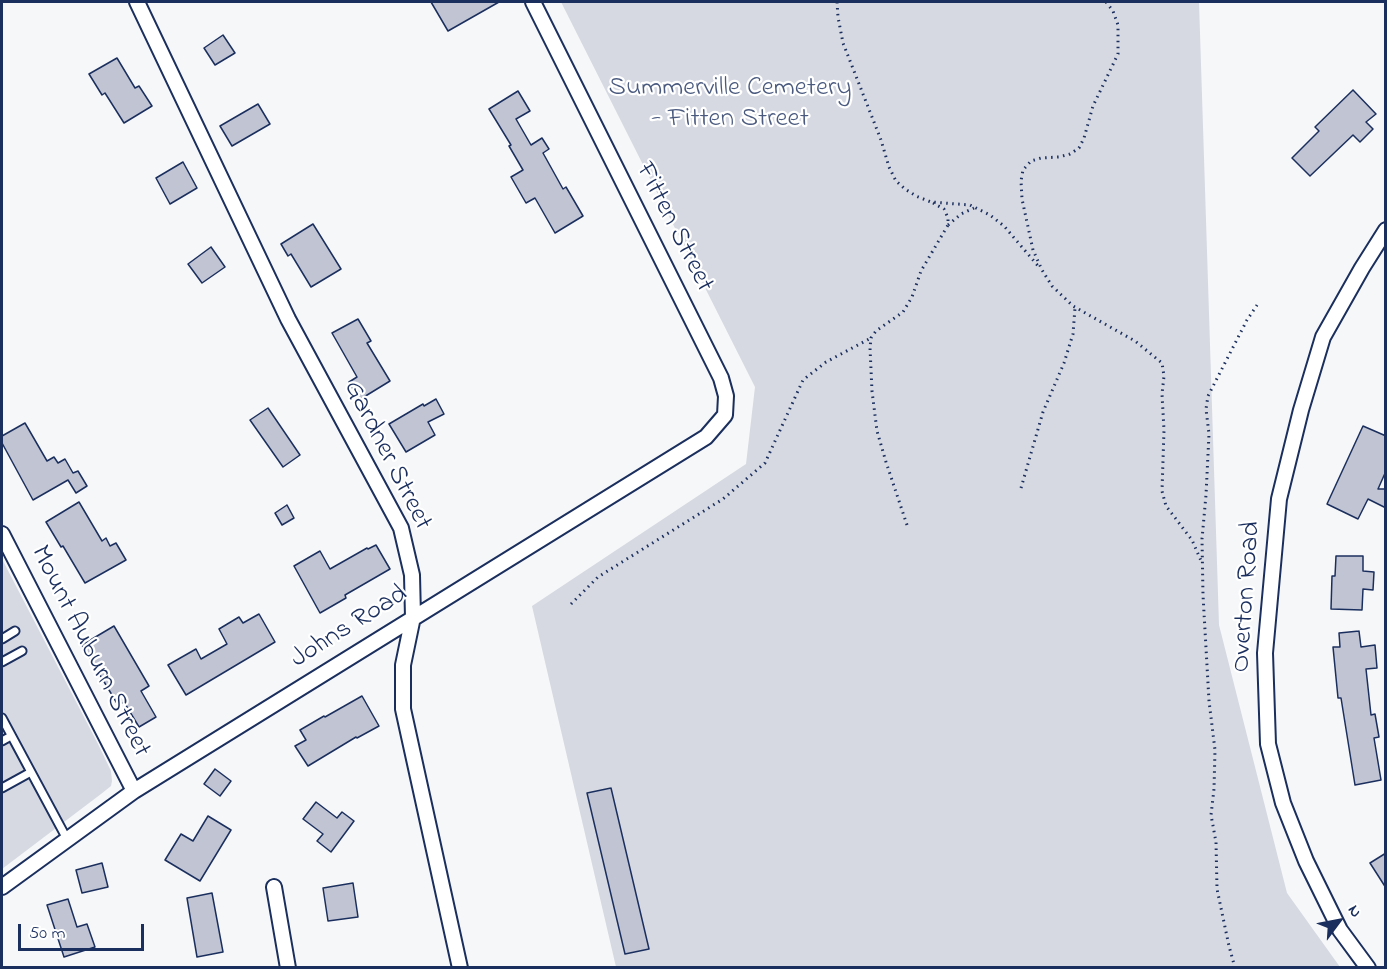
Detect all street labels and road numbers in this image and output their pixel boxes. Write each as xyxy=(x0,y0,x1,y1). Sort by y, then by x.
street label: Fitten Street xyxy=(627,158,719,298)
street label: Gardner Street xyxy=(334,376,438,536)
street label: Overton Road xyxy=(1227,520,1269,674)
street label: Mount Auburn Street xyxy=(22,541,156,763)
street label: Johns Road xyxy=(286,579,414,677)

